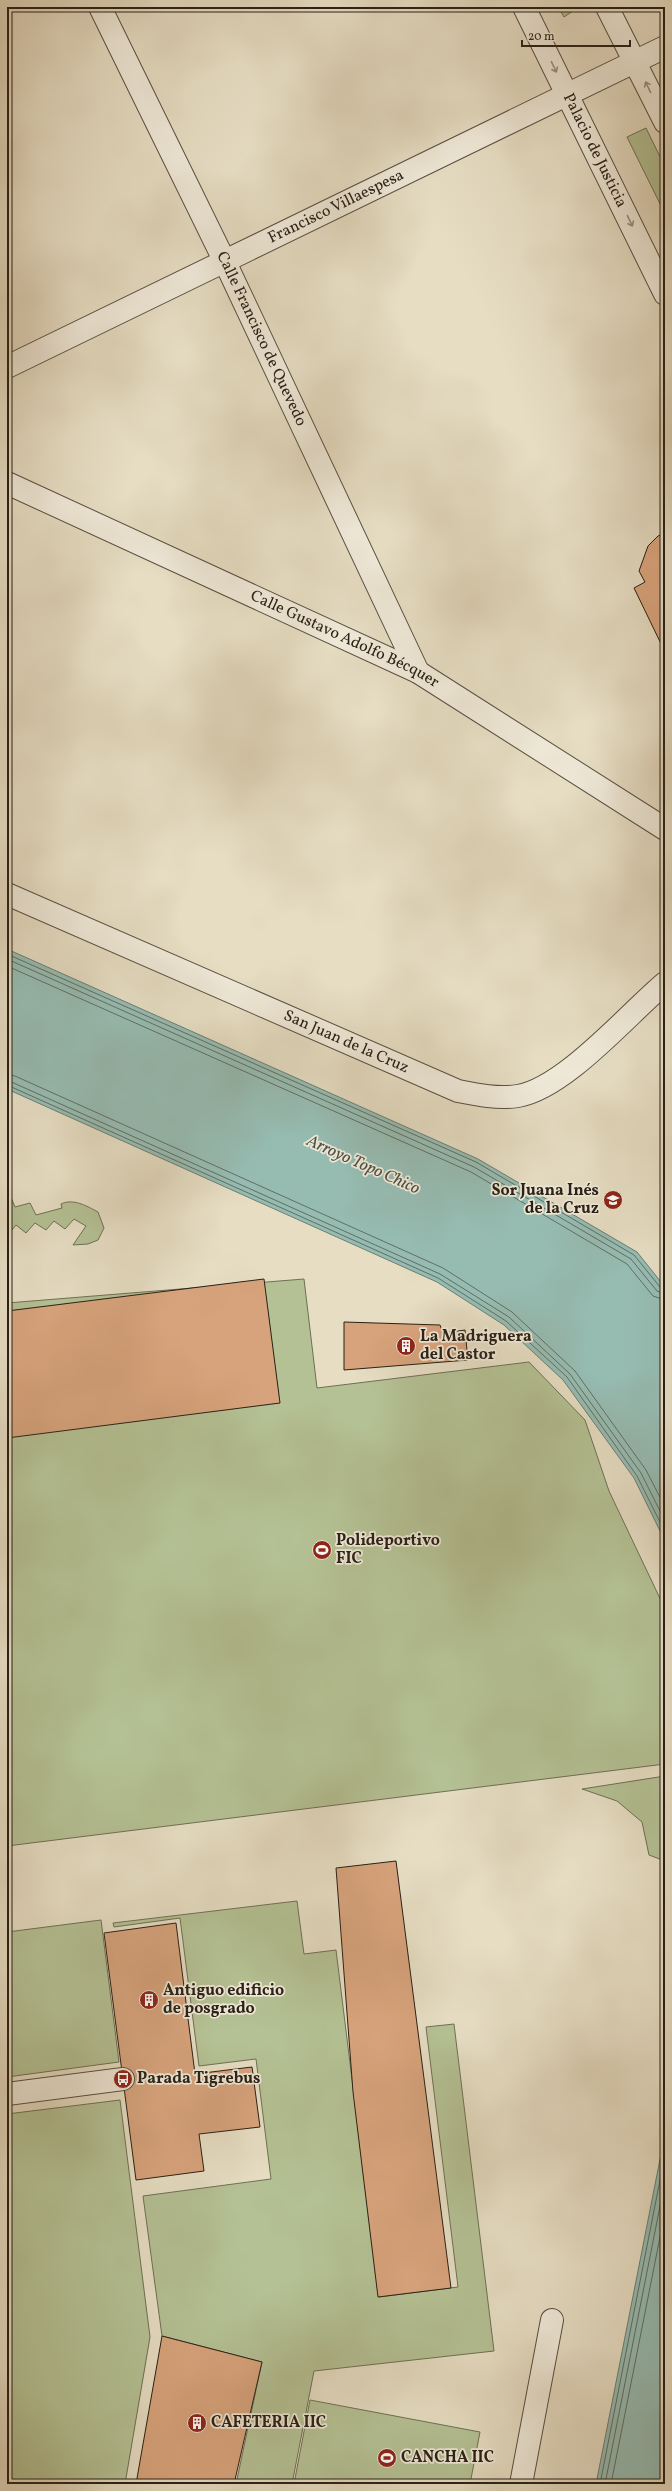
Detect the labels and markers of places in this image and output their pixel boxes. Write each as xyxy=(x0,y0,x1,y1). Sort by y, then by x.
place label: Sor Juana Inés de la Cruz xyxy=(491,1180,599,1220)
school or university icon: Sor Juana Inés de la Cruz xyxy=(602,1189,624,1211)
place label: La Madriguera del Castor xyxy=(420,1326,532,1366)
building icon: La Madriguera del Castor xyxy=(395,1335,417,1357)
place label: Polideportivo FIC xyxy=(336,1530,440,1570)
sports icon: Polideportivo FIC xyxy=(311,1539,333,1561)
place label: Antiguo edificio de posgrado xyxy=(163,1980,284,2020)
building icon: Antiguo edificio de posgrado xyxy=(138,1989,160,2011)
bus stop icon: Parada Tigrebus xyxy=(112,2068,134,2090)
place label: Parada Tigrebus xyxy=(137,2068,260,2090)
building icon: CAFETERIA IIC xyxy=(186,2412,208,2434)
place label: CAFETERIA IIC xyxy=(211,2412,326,2434)
sports icon: CANCHA IIC xyxy=(376,2447,398,2469)
place label: CANCHA IIC xyxy=(401,2447,494,2469)

